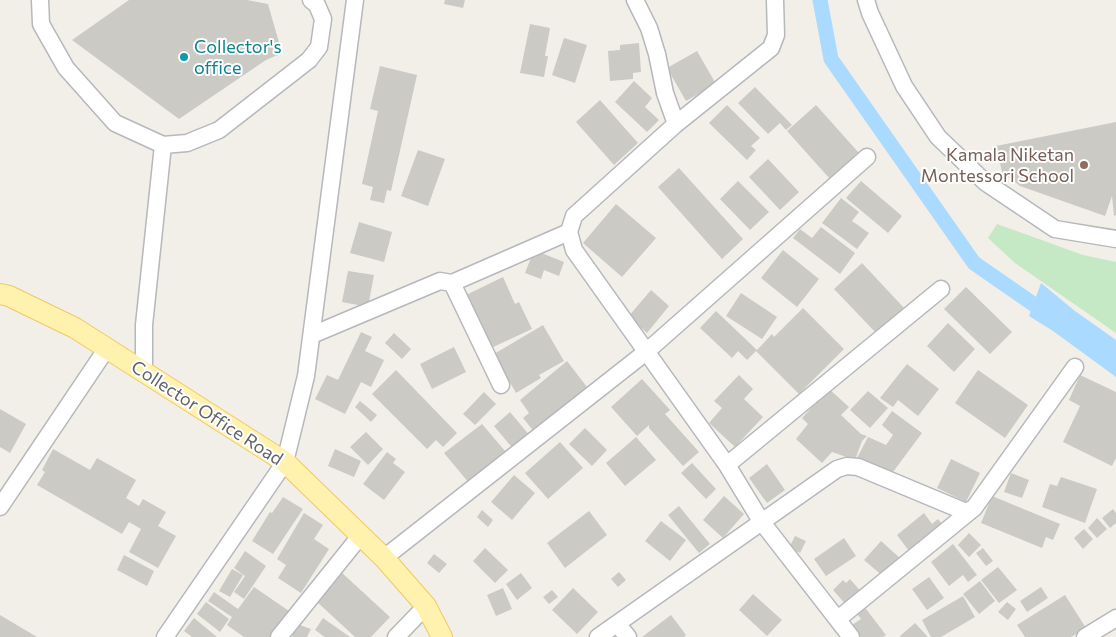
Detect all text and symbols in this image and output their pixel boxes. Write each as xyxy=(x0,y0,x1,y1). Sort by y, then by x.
place label: Collector's office xyxy=(194,36,282,78)
marker: Collector's office xyxy=(178,51,190,63)
place label: Kamala Niketan Montessori School xyxy=(921,144,1074,186)
marker: Kamala Niketan Montessori School xyxy=(1078,159,1090,171)
street label: Collector Office Road xyxy=(127,356,287,470)

